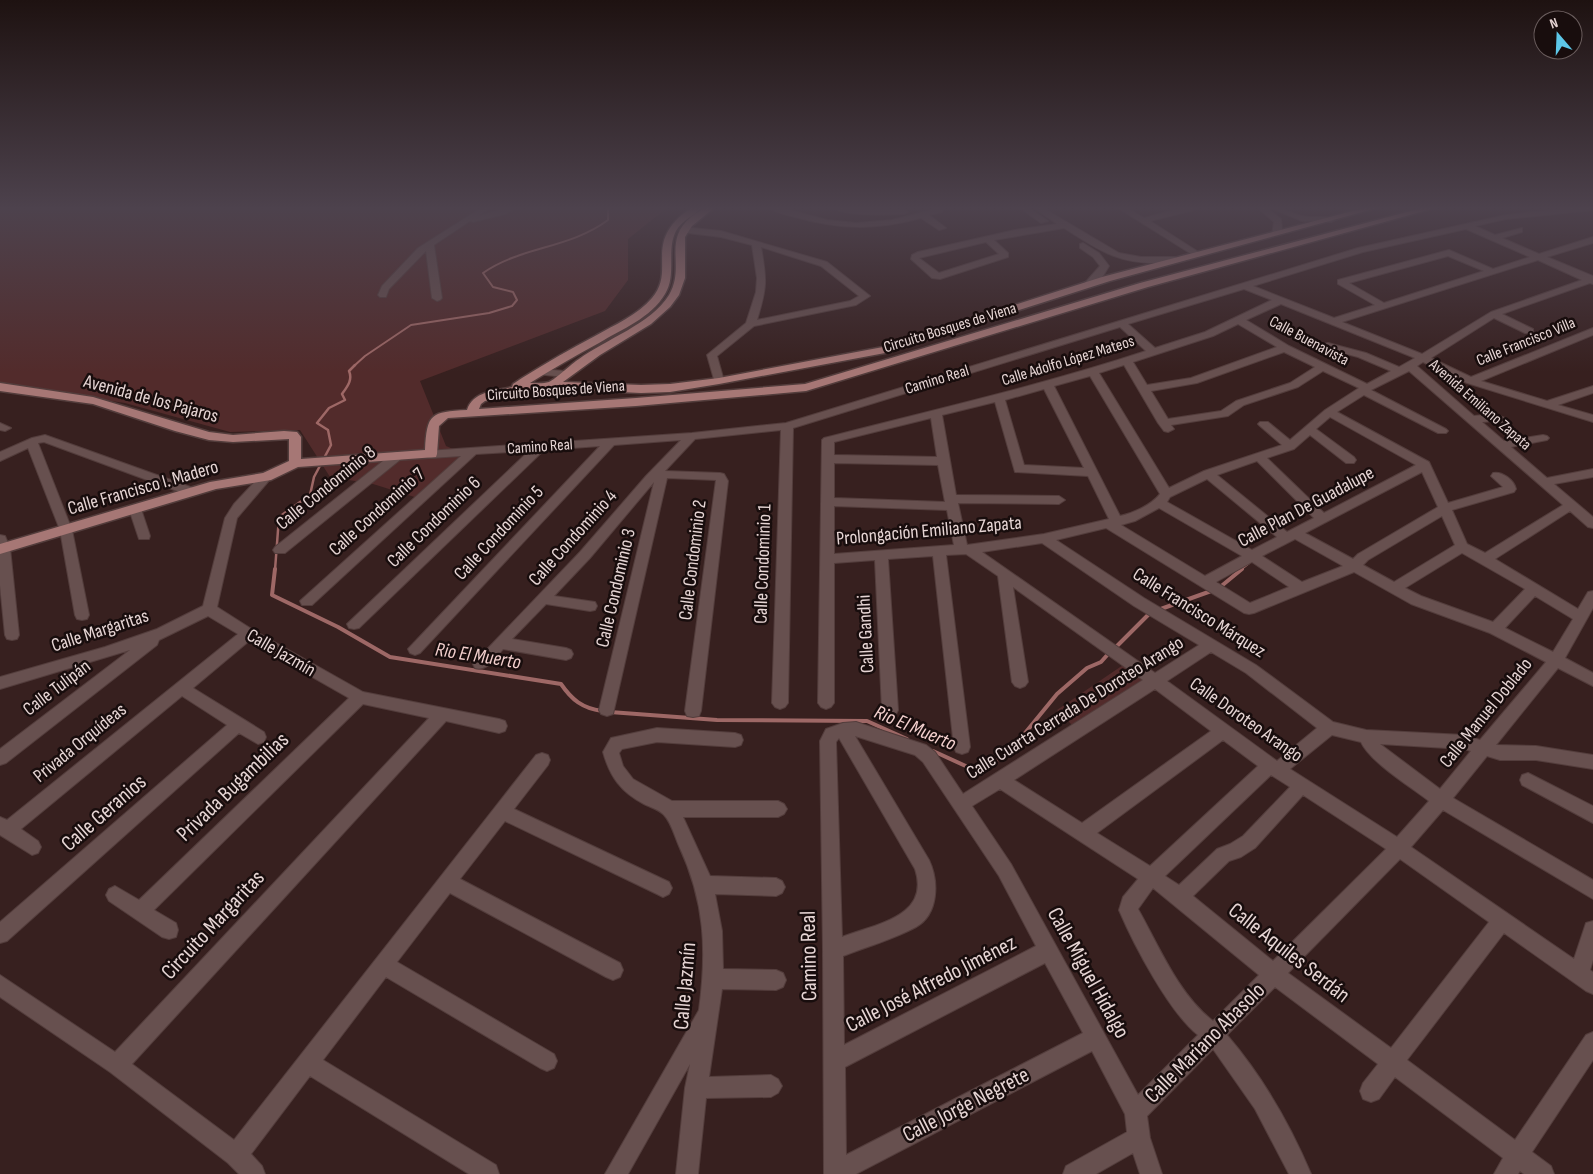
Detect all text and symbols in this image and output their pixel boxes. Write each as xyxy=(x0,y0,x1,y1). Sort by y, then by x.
north arrow xyxy=(1533,10,1583,60)
text: N xyxy=(1548,14,1560,32)
street label: Circuito Bosques de Viena xyxy=(881,299,1019,357)
street label: Calle Buenavista xyxy=(1266,312,1352,370)
street label: Calle Francisco Villa xyxy=(1474,314,1578,370)
street label: Calle Adolfo López Mateos xyxy=(999,332,1137,390)
street label: Avenida Emiliano Zapata xyxy=(1424,355,1535,454)
street label: Camino Real xyxy=(903,361,971,399)
street label: Avenida de los Pajaros xyxy=(80,370,221,428)
street label: Circuito Bosques de Viena xyxy=(487,377,625,405)
street label: Camino Real xyxy=(507,435,573,459)
street label: Calle Condominio 8 xyxy=(272,441,380,535)
street label: Calle Francisco I. Madero xyxy=(65,455,221,521)
street label: Calle Plan De Guadalupe xyxy=(1234,461,1378,553)
street label: Calle Condominio 7 xyxy=(324,463,430,561)
street label: Calle Condominio 6 xyxy=(382,472,486,572)
street label: Calle Condominio 5 xyxy=(449,481,549,585)
street label: Calle Condominio 4 xyxy=(524,485,622,591)
street label: Calle Condominio 2 xyxy=(674,499,712,621)
street label: Calle Condominio 1 xyxy=(749,503,777,624)
street label: Prolongación Emiliano Zapata xyxy=(835,511,1023,551)
street label: Calle Condominio 3 xyxy=(591,526,641,650)
street label: Calle Francisco Márquez xyxy=(1128,563,1270,663)
street label: Calle Gandhi xyxy=(852,594,880,674)
street label: Calle Margaritas xyxy=(48,604,152,658)
street label: Calle Jazmín xyxy=(242,624,320,682)
street label: Calle Cuarta Cerrada De Doroteo Arango xyxy=(962,632,1188,784)
water label: Rio El Muerto xyxy=(434,637,522,675)
street label: Calle Manuel Doblado xyxy=(1435,653,1537,773)
street label: Calle Tulipán xyxy=(19,655,95,721)
street label: Calle Doroteo Arango xyxy=(1185,672,1307,768)
street label: Privada Orquídeas xyxy=(29,698,131,788)
water label: Rio El Muerto xyxy=(871,700,959,756)
street label: Privada Bugambilias xyxy=(171,727,295,847)
street label: Calle Geranios xyxy=(56,769,152,857)
street label: Circuito Margaritas xyxy=(156,865,271,985)
street label: Calle Aquiles Serdán xyxy=(1223,897,1355,1009)
street label: Calle Miguel Hidalgo xyxy=(1041,903,1135,1043)
street label: Camino Real xyxy=(795,911,823,1001)
street label: Calle José Alfredo Jiménez xyxy=(841,929,1021,1039)
street label: Calle Jazmín xyxy=(668,941,702,1031)
street label: Calle Mariano Abasolo xyxy=(1139,977,1271,1109)
street label: Calle Jorge Negrete xyxy=(898,1061,1034,1149)

